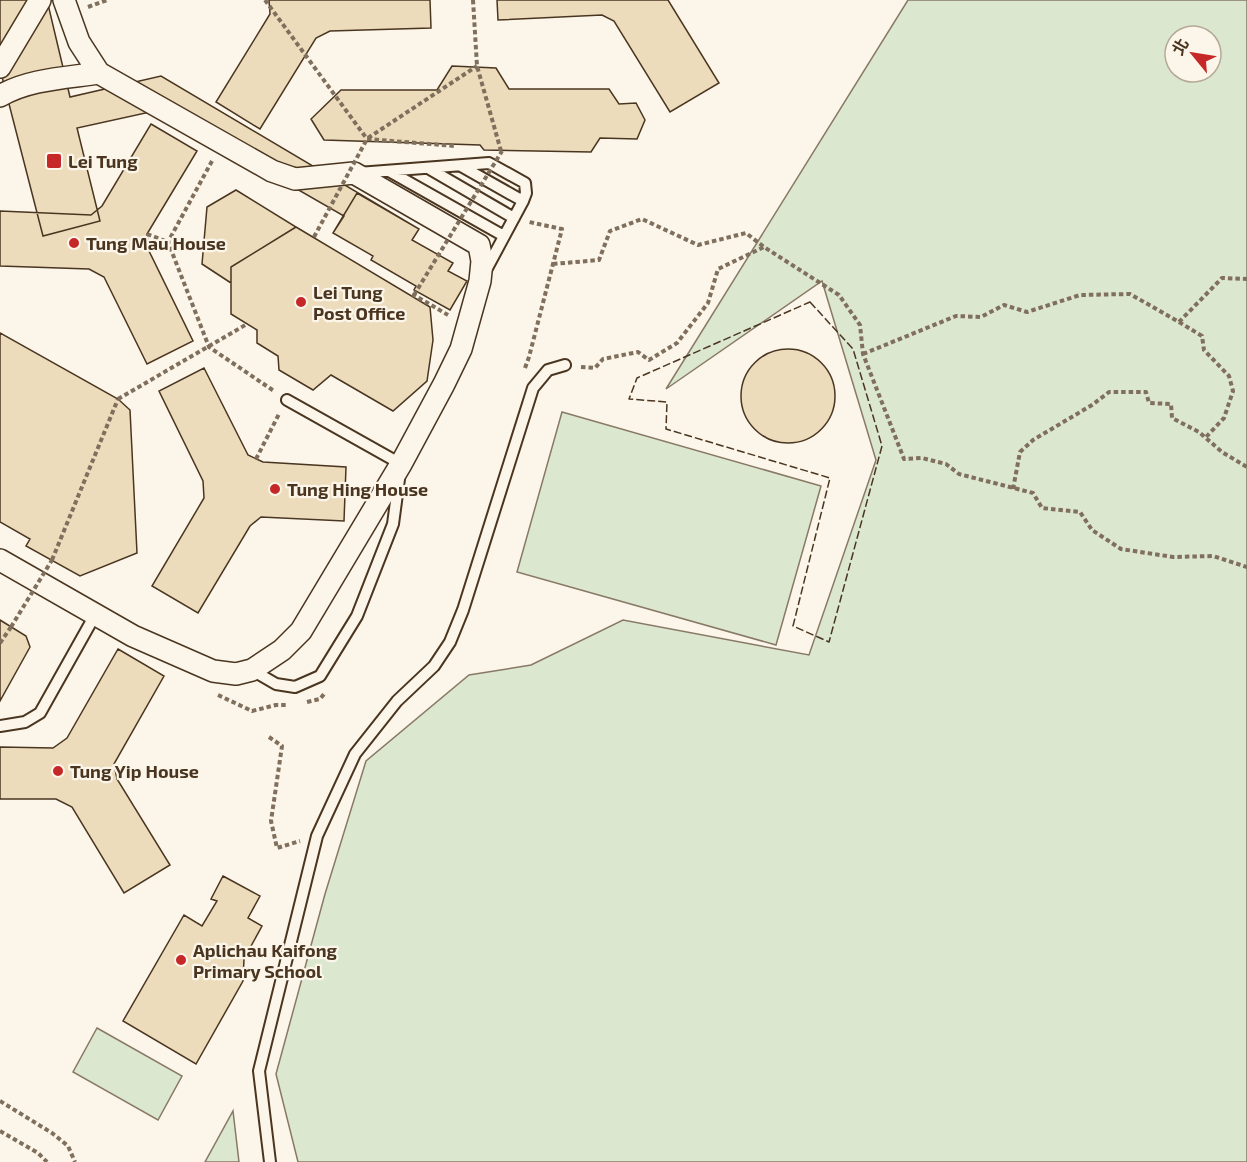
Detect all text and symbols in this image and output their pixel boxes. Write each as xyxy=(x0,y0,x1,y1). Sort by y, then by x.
north arrow xyxy=(1163,24,1223,84)
text: 北 xyxy=(1167,35,1192,58)
place label: Lei Tung xyxy=(68,150,138,172)
marker: Lei Tung xyxy=(45,152,63,170)
place label: Tung Mau House xyxy=(86,232,226,254)
marker: Tung Mau House xyxy=(67,236,81,250)
place label: Lei Tung Post Office xyxy=(313,281,405,324)
marker: Lei Tung Post Office xyxy=(294,295,308,309)
place label: Tung Hing House xyxy=(287,478,428,500)
marker: Tung Hing House xyxy=(268,482,282,496)
place label: Tung Yip House xyxy=(70,760,199,782)
marker: Tung Yip House xyxy=(51,764,65,778)
place label: Aplichau Kaifong Primary School xyxy=(193,939,337,982)
marker: Aplichau Kaifong Primary School xyxy=(174,953,188,967)

